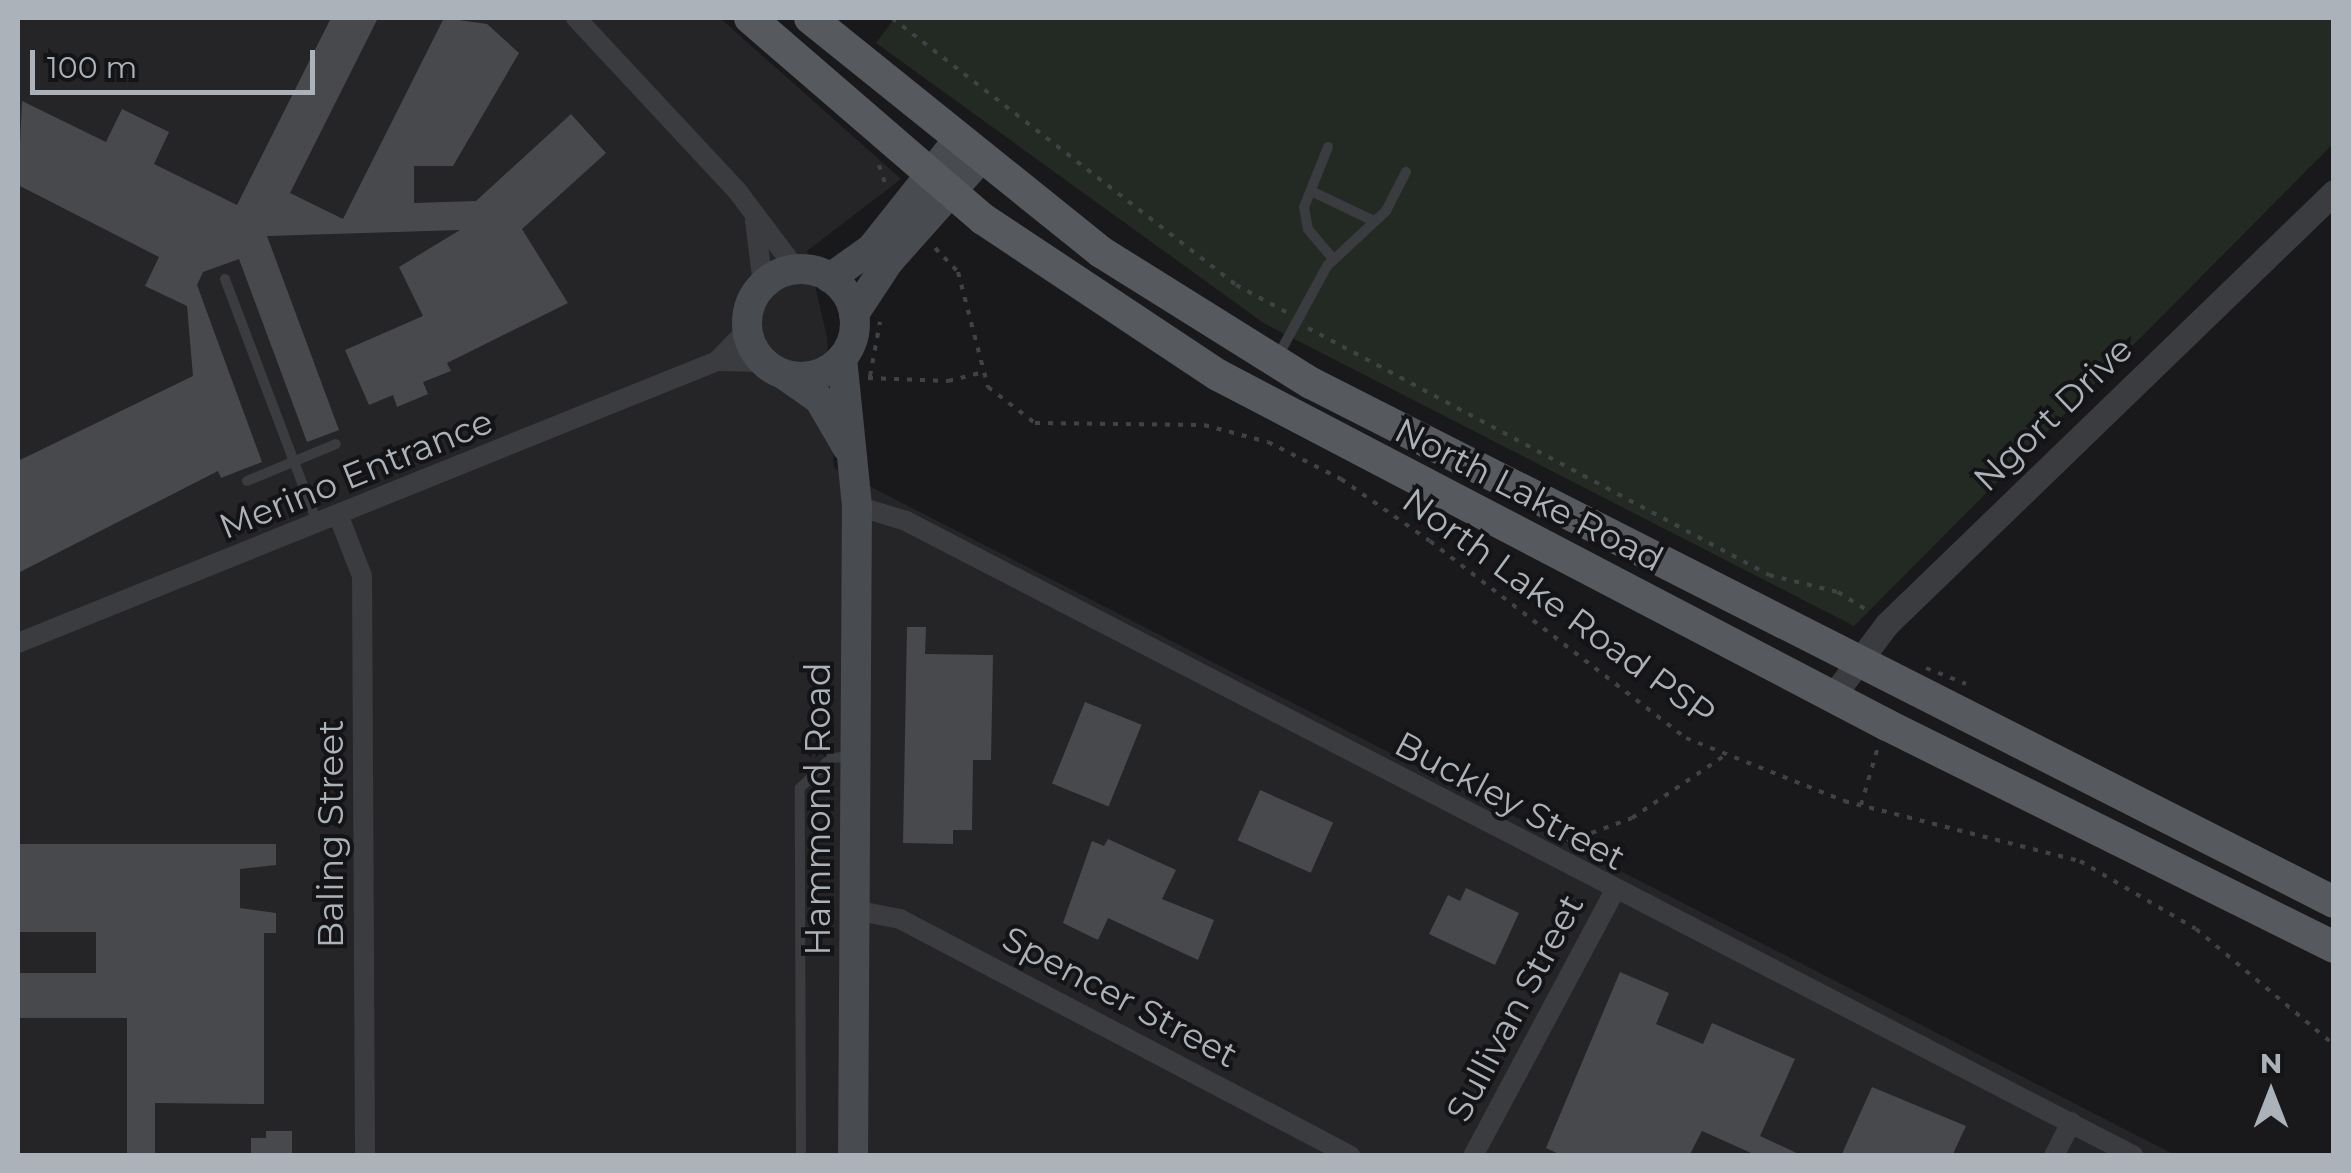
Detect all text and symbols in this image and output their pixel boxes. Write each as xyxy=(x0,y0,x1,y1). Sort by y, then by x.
scale bar xyxy=(35,30,320,92)
text: 100 m xyxy=(47,49,137,86)
street label: Ngort Drive xyxy=(1965,328,2141,500)
street label: Merino Entrance xyxy=(213,400,499,548)
street label: North Lake Road xyxy=(1388,409,1670,581)
street label: North Lake Road PSP xyxy=(1394,479,1724,735)
street label: Hammond Road xyxy=(797,662,839,956)
street label: Baling Street xyxy=(310,720,352,948)
street label: Buckley Street xyxy=(1388,723,1632,879)
street label: Sullivan Street xyxy=(1438,887,1592,1129)
street label: Spencer Street xyxy=(996,918,1244,1076)
north arrow xyxy=(2221,1043,2321,1143)
text: N xyxy=(2260,1046,2282,1080)

